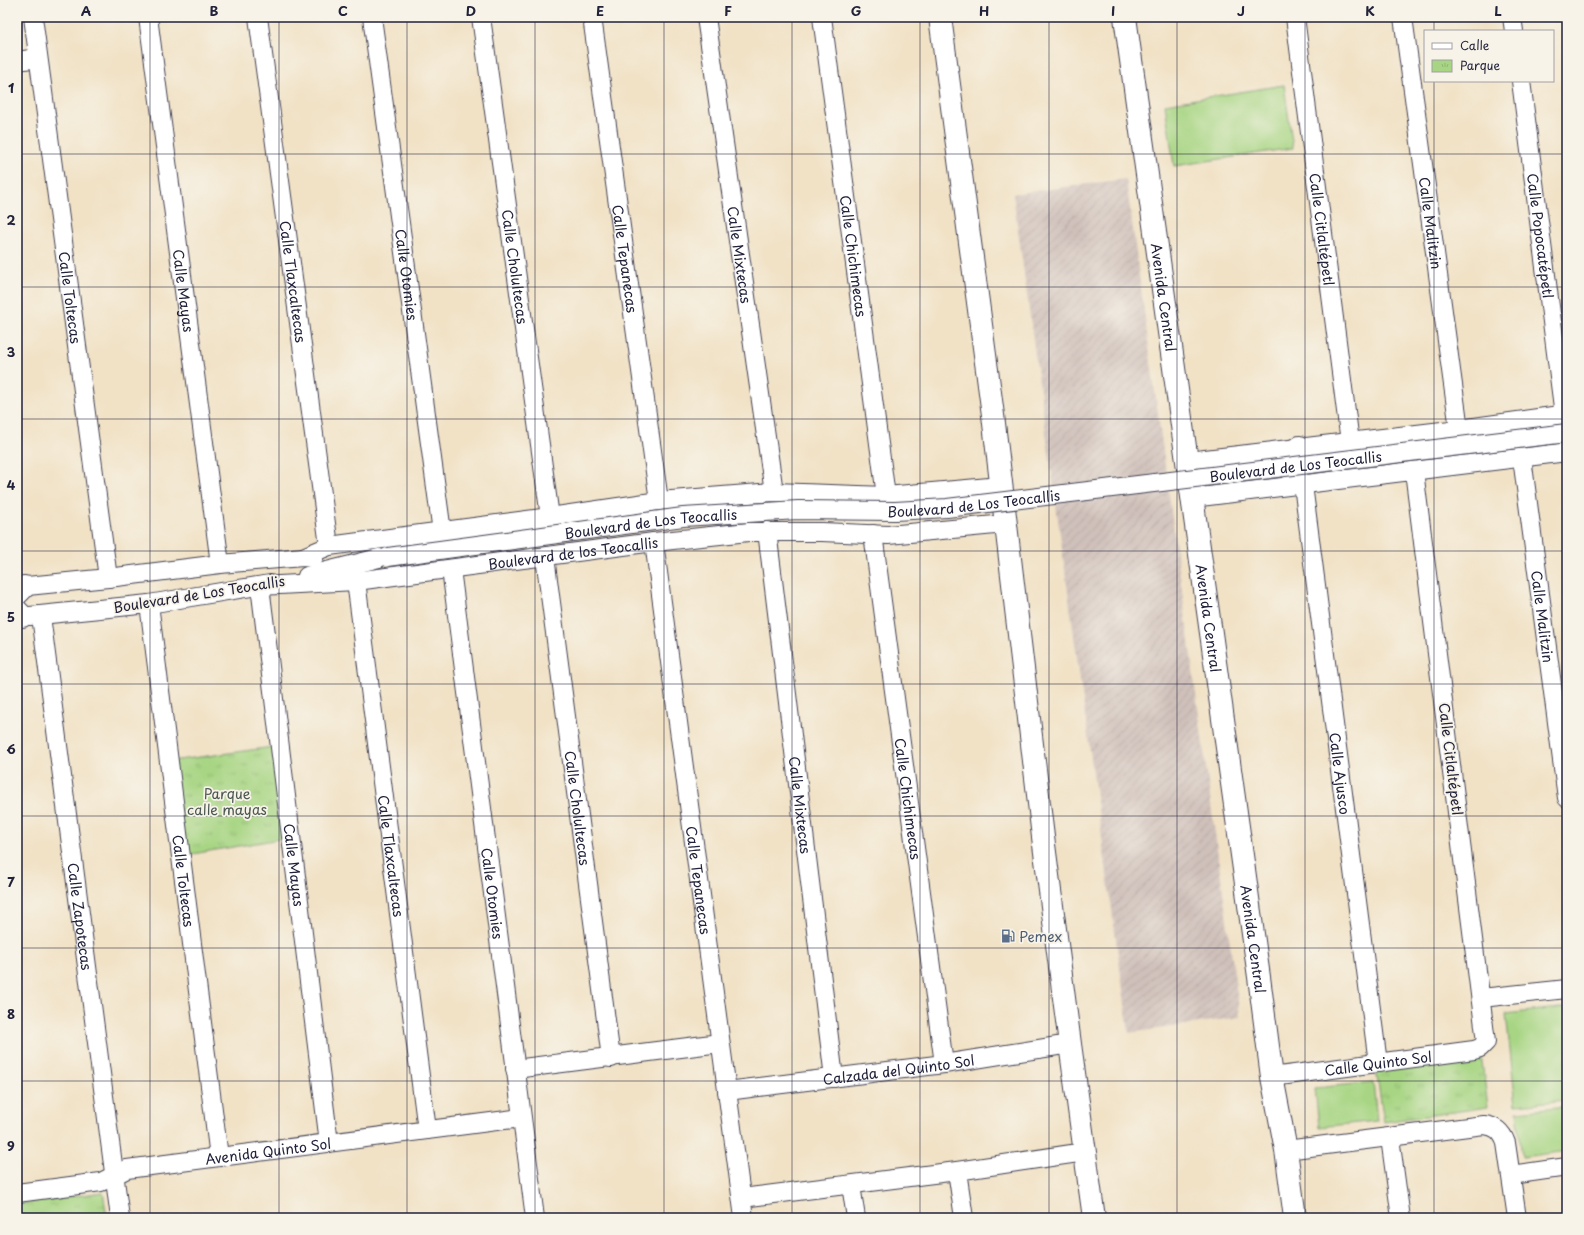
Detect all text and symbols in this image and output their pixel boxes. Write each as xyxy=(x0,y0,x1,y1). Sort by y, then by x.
text: A xyxy=(81,1,91,20)
text: B xyxy=(210,1,219,20)
text: C xyxy=(338,1,348,20)
text: D xyxy=(466,1,476,20)
text: E xyxy=(596,1,604,20)
text: F xyxy=(724,1,732,20)
text: G xyxy=(851,1,861,20)
text: H xyxy=(979,1,989,20)
text: I xyxy=(1111,1,1115,20)
text: J xyxy=(1237,1,1245,20)
text: K xyxy=(1365,1,1375,20)
text: L xyxy=(1494,1,1502,20)
legend xyxy=(1424,30,1554,82)
text: Calle xyxy=(1460,36,1490,54)
text: Parque xyxy=(1460,56,1500,74)
text: 1 xyxy=(8,78,14,97)
street label: Calle Citlaltépetl xyxy=(1305,172,1340,287)
street label: Calle Popocatépetl xyxy=(1522,172,1559,299)
street label: Calle Malitzin xyxy=(1414,176,1448,271)
street label: Calle Chichimecas xyxy=(835,194,872,318)
street label: Calle Tepanecas xyxy=(608,203,643,314)
street label: Calle Mixtecas xyxy=(723,205,757,305)
street label: Calle Cholultecas xyxy=(497,208,534,325)
text: 2 xyxy=(6,210,16,229)
street label: Calle Tlaxcaltecas xyxy=(275,219,312,344)
street label: Calle Otomies xyxy=(390,228,424,322)
street label: Avenida Central xyxy=(1146,242,1182,353)
street label: Calle Mayas xyxy=(168,248,200,333)
street label: Calle Toltecas xyxy=(54,250,87,345)
text: 3 xyxy=(7,342,16,361)
street label: Boulevard de Los Teocallis xyxy=(1208,445,1383,487)
text: 4 xyxy=(7,475,16,494)
street label: Boulevard de Los Teocallis xyxy=(887,484,1061,522)
street label: Boulevard de Los Teocallis xyxy=(563,503,738,543)
street label: Boulevard de los Teocallis xyxy=(487,531,659,574)
street label: Avenida Central xyxy=(1191,563,1227,674)
street label: Calle Malitzin xyxy=(1526,569,1560,664)
street label: Boulevard de Los Teocallis xyxy=(112,570,286,618)
text: 5 xyxy=(7,607,15,626)
street label: Calle Citlaltépetl xyxy=(1434,702,1468,816)
street label: Calle Ajusco xyxy=(1325,731,1356,816)
street label: Calle Chichimecas xyxy=(890,737,927,861)
text: 6 xyxy=(6,739,16,758)
street label: Calle Cholultecas xyxy=(560,749,596,866)
street label: Calle Mixtecas xyxy=(784,755,817,855)
park label: Parque calle mayas xyxy=(187,783,267,820)
street label: Calle Tlaxcaltecas xyxy=(373,794,410,918)
street label: Calle Mayas xyxy=(279,822,310,908)
street label: Calle Tepanecas xyxy=(681,825,717,935)
street label: Calle Toltecas xyxy=(168,833,200,928)
street label: Calle Otomies xyxy=(477,846,509,940)
street label: Calle Zapotecas xyxy=(63,861,98,971)
text: 7 xyxy=(7,872,15,891)
street label: Avenida Central xyxy=(1236,884,1272,994)
place label: Pemex xyxy=(1019,926,1062,947)
fuel station icon: Pemex xyxy=(1000,928,1016,944)
text: 8 xyxy=(7,1004,15,1023)
street label: Calle Quinto Sol xyxy=(1323,1045,1433,1080)
street label: Calzada del Quinto Sol xyxy=(822,1049,976,1089)
street label: Avenida Quinto Sol xyxy=(204,1132,332,1169)
text: 9 xyxy=(7,1136,15,1155)

